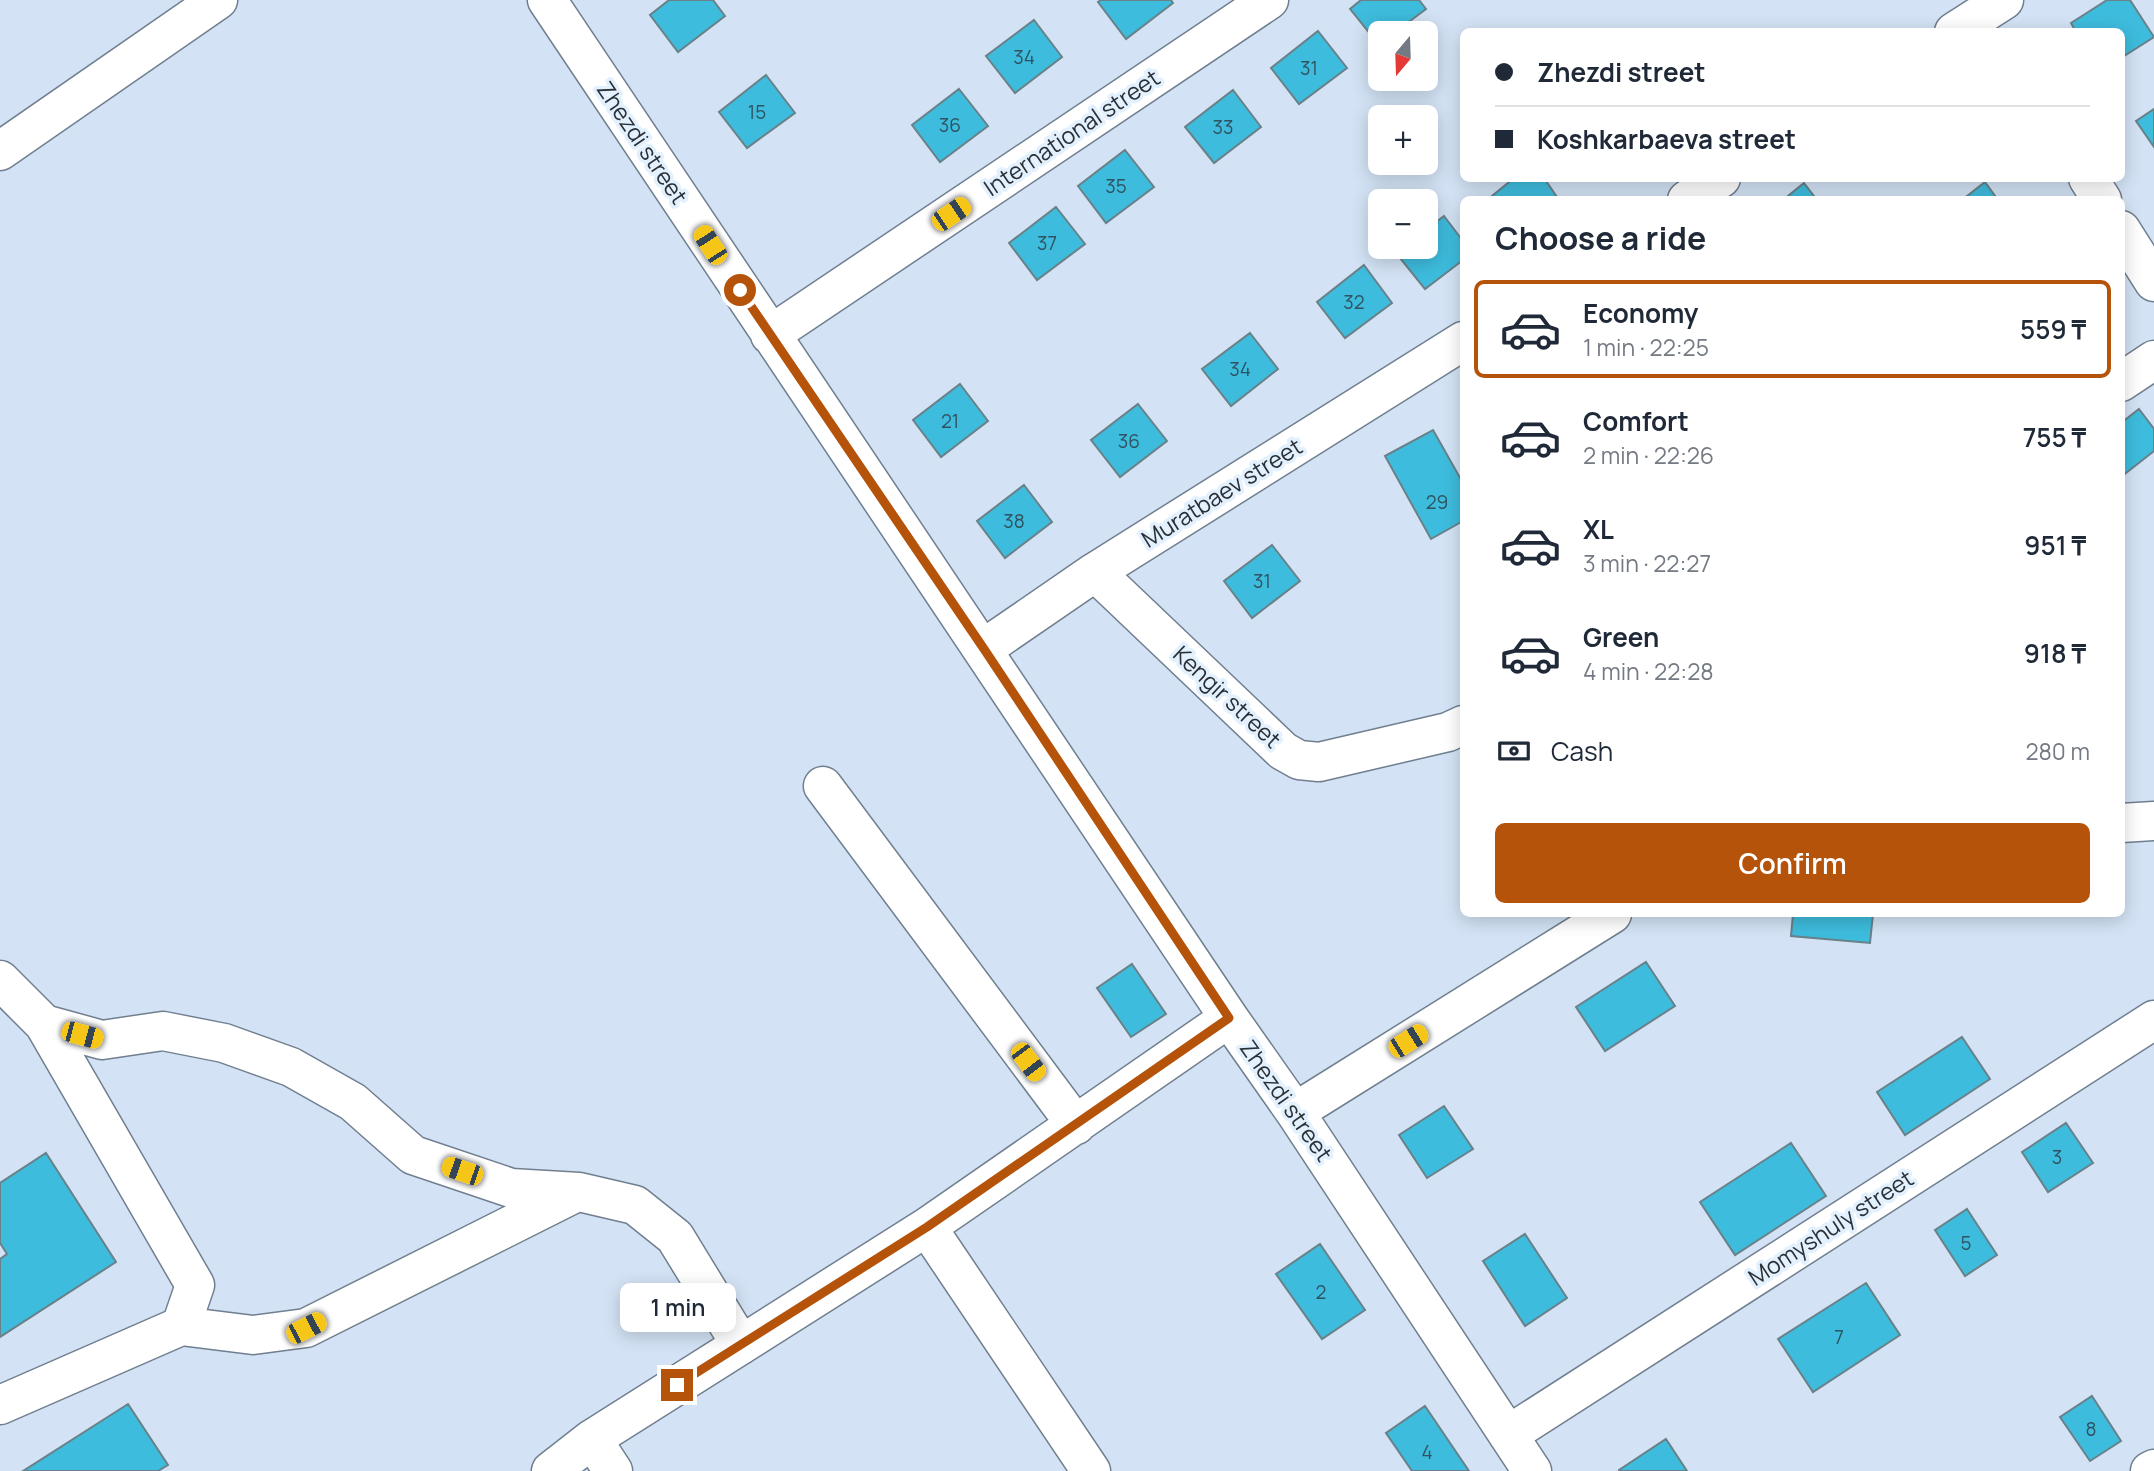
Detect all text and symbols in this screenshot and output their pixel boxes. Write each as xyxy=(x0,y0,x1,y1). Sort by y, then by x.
north arrow xyxy=(1368,21,1438,91)
map controls xyxy=(1368,21,1438,259)
house number: 34 xyxy=(1013,44,1035,70)
text: Zhezdi street xyxy=(1537,54,1706,90)
house number: 31 xyxy=(1300,55,1318,81)
street label: International street xyxy=(977,61,1166,203)
street label: Zhezdi street xyxy=(590,75,696,210)
house number: 15 xyxy=(748,99,766,125)
button: + xyxy=(1368,105,1438,175)
house number: 36 xyxy=(939,112,961,138)
house number: 33 xyxy=(1212,114,1234,140)
text: Koshkarbaeva street xyxy=(1537,121,1796,157)
house number: 35 xyxy=(1105,173,1127,199)
button: − xyxy=(1368,189,1438,259)
car xyxy=(928,194,975,234)
text: Choose a ride xyxy=(1495,216,1706,260)
car xyxy=(690,222,731,268)
house number: 37 xyxy=(1037,230,1057,256)
route start xyxy=(724,274,756,306)
house number: 32 xyxy=(1343,289,1365,315)
text: Economy xyxy=(1583,295,1698,331)
icon: car xyxy=(1499,298,1562,361)
text: 559 ₸ xyxy=(2020,311,2086,347)
text: 1 min · 22:25 xyxy=(1583,331,1709,363)
house number: 34 xyxy=(1229,356,1251,382)
text: Comfort xyxy=(1583,403,1689,439)
icon: car xyxy=(1499,406,1562,469)
house number: 21 xyxy=(941,408,959,434)
text: 755 ₸ xyxy=(2023,419,2086,455)
house number: 36 xyxy=(1118,428,1140,454)
street label: Muratbaev street xyxy=(1135,430,1308,554)
text: 2 min · 22:26 xyxy=(1583,439,1714,471)
house number: 29 xyxy=(1426,489,1448,515)
house number: 38 xyxy=(1003,508,1025,534)
text: XL xyxy=(1583,511,1614,547)
icon: car xyxy=(1499,514,1562,577)
text: 951 ₸ xyxy=(2024,527,2086,563)
text: 3 min · 22:27 xyxy=(1583,547,1711,579)
house number: 31 xyxy=(1253,568,1271,594)
text: Green xyxy=(1583,619,1659,655)
icon: car xyxy=(1499,622,1562,685)
text: 918 ₸ xyxy=(2024,635,2086,671)
street label: Kengir street xyxy=(1167,638,1289,755)
text: 4 min · 22:28 xyxy=(1583,655,1714,687)
icon: cash xyxy=(1495,732,1533,770)
text: Cash xyxy=(1551,733,1613,769)
text: 280 m xyxy=(2025,735,2090,767)
button: Confirm xyxy=(1495,823,2090,903)
car xyxy=(59,1019,106,1051)
car xyxy=(1385,1021,1432,1061)
street label: Zhezdi street xyxy=(1233,1033,1341,1168)
car xyxy=(1007,1039,1050,1085)
house number: 3 xyxy=(2052,1144,2062,1170)
car xyxy=(439,1154,486,1188)
street label: Momyshuly street xyxy=(1742,1162,1919,1293)
house number: 5 xyxy=(1961,1230,1972,1256)
house number: 2 xyxy=(1316,1279,1326,1305)
callout: 1 min xyxy=(619,1284,735,1332)
text: 1 min xyxy=(651,1291,705,1323)
car xyxy=(283,1309,330,1347)
house number: 7 xyxy=(1834,1324,1844,1350)
route end xyxy=(661,1369,693,1401)
house number: 8 xyxy=(2085,1416,2097,1442)
house number: 4 xyxy=(1421,1439,1433,1465)

